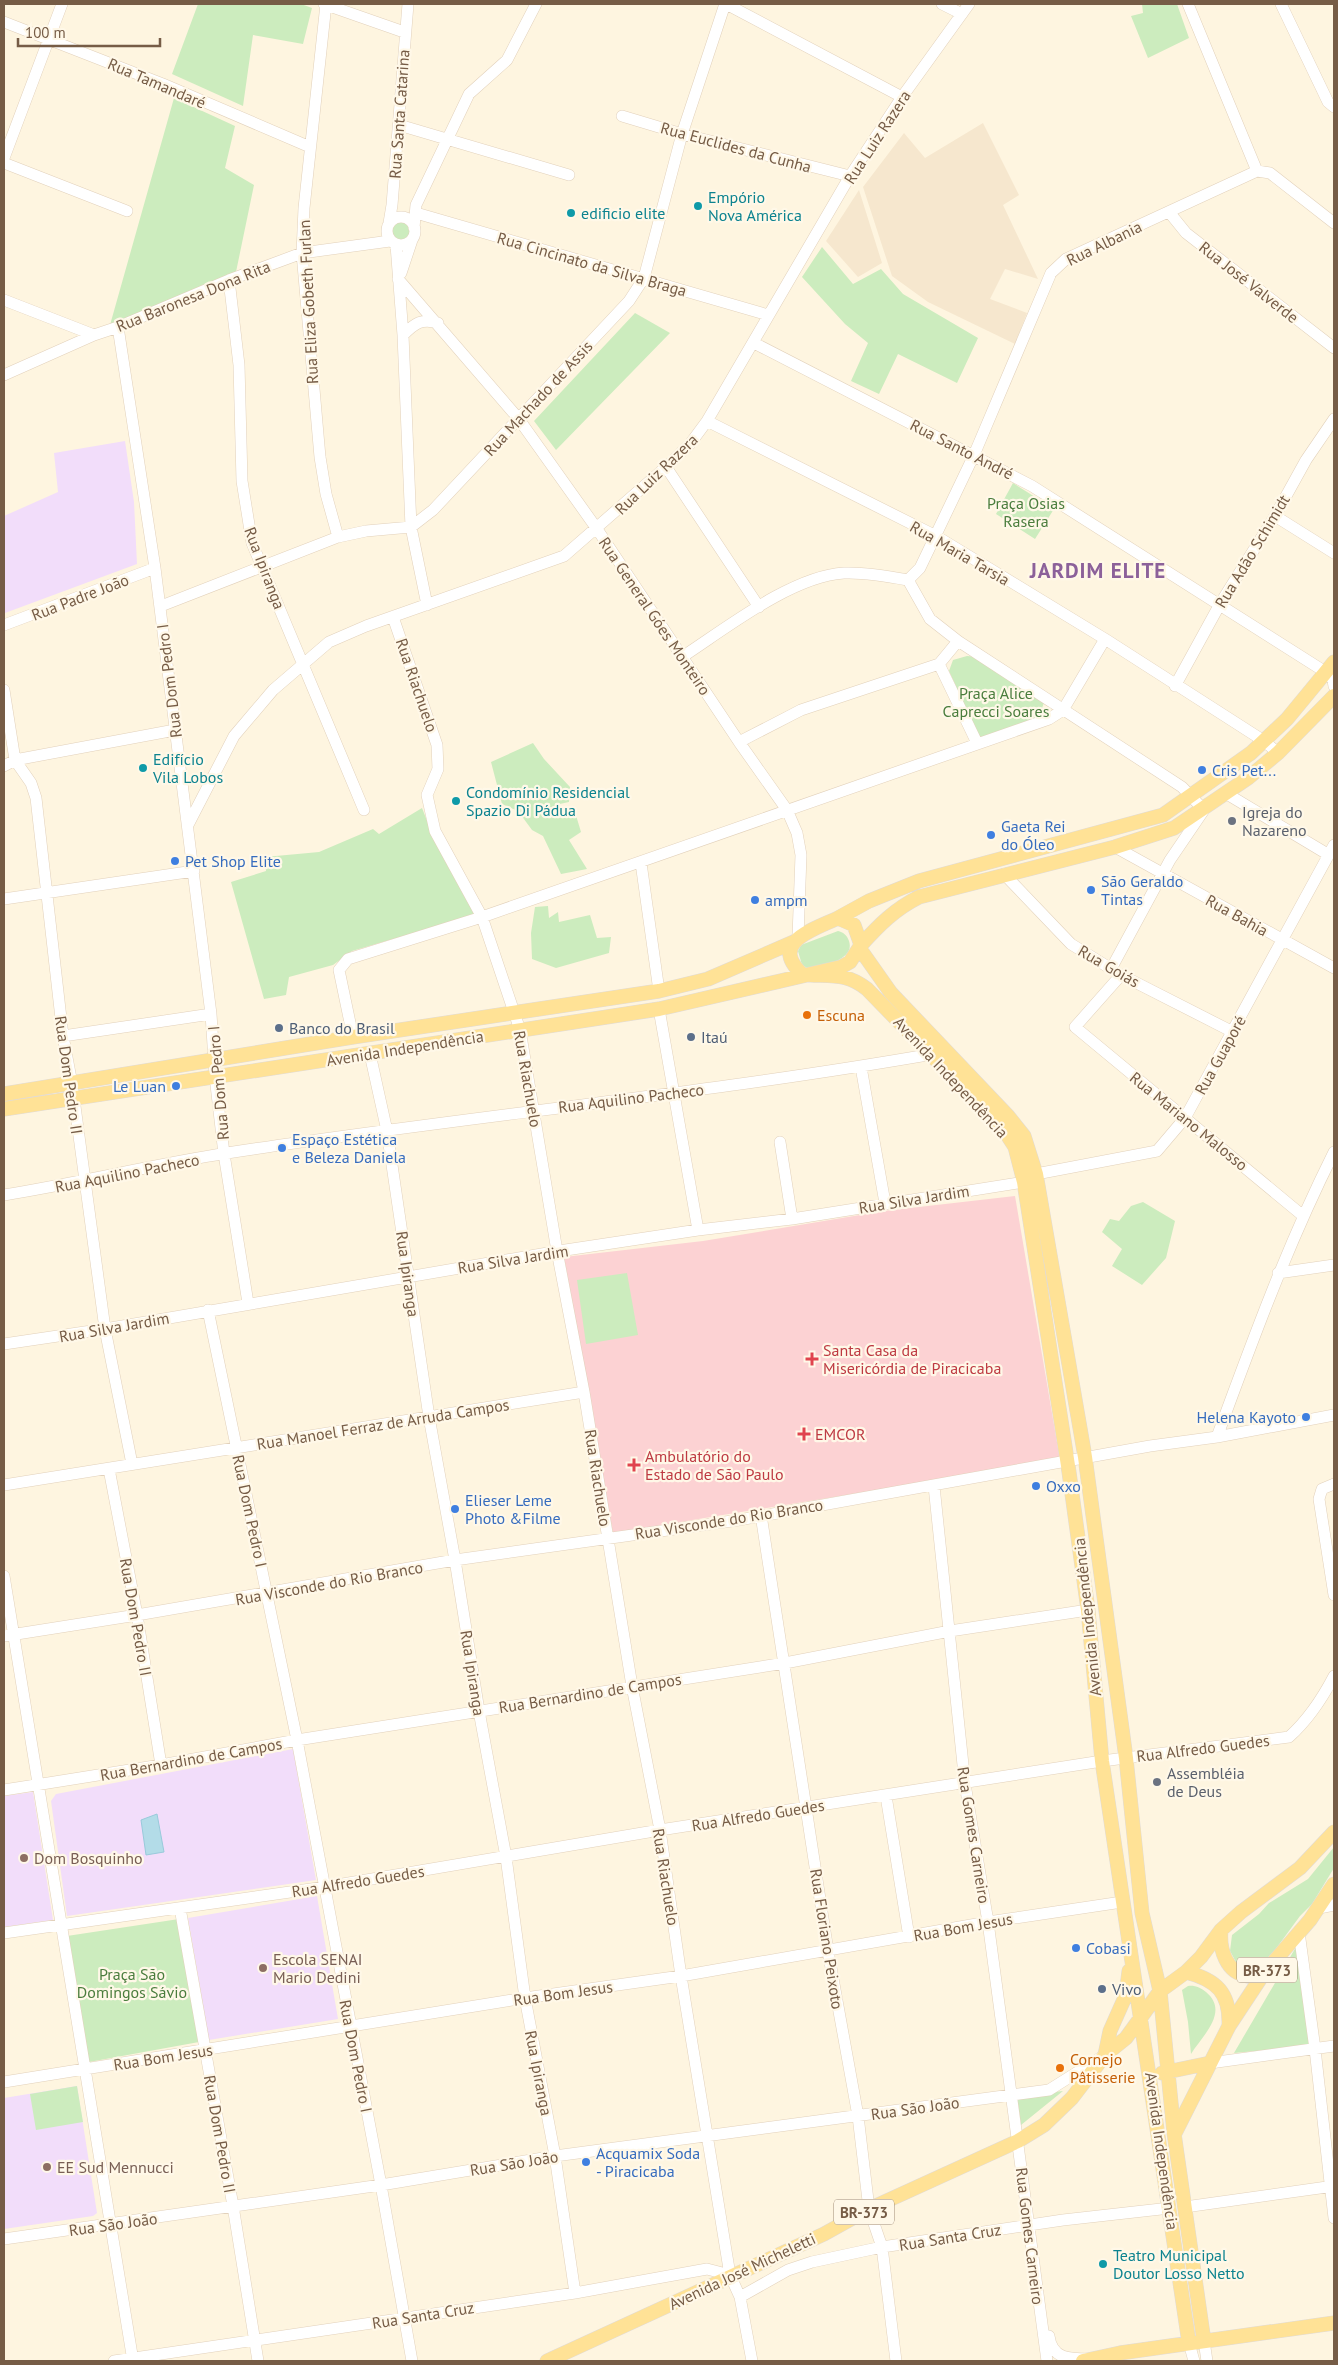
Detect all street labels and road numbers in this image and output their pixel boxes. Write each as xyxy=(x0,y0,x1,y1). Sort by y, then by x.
street label: Rua Santa Catarina xyxy=(385,49,413,179)
street label: Rua Tamandaré xyxy=(105,53,209,113)
street label: Rua Luiz Razera xyxy=(839,86,915,188)
street label: Rua Euclides da Cunha xyxy=(659,117,813,177)
street label: Rua Albania xyxy=(1063,216,1145,270)
street label: Rua Eliza Gobeth Furlan xyxy=(294,219,322,385)
street label: Rua Cincinato da Silva Braga xyxy=(495,227,689,301)
street label: Rua José Valverde xyxy=(1195,237,1303,327)
street label: Rua Baronesa Dona Rita xyxy=(113,256,273,336)
street label: Rua Machado de Assis xyxy=(479,336,597,460)
street label: Rua Santo André xyxy=(907,414,1017,484)
street label: Rua Luiz Razera xyxy=(610,429,702,519)
street label: Rua Adão Schimidt xyxy=(1210,490,1294,611)
street label: Rua Maria Tarsia xyxy=(907,516,1013,590)
street label: Rua Ipiranga xyxy=(240,524,290,612)
street label: Rua General Góes Monteiro xyxy=(595,533,715,699)
street label: Rua Padre João xyxy=(28,569,132,625)
street label: Rua Dom Pedro I xyxy=(152,623,186,739)
street label: Rua Riachuelo xyxy=(392,635,442,735)
street label: Rua Bahia xyxy=(1202,890,1272,940)
street label: Rua Goiás xyxy=(1075,940,1143,992)
street label: Avenida Independência xyxy=(889,1012,1013,1142)
street label: Rua Guaporé xyxy=(1190,1012,1250,1098)
street label: Rua Dom Pedro II xyxy=(51,1015,87,1135)
street label: Rua Dom Pedro I xyxy=(203,1025,233,1141)
street label: Avenida Independência xyxy=(325,1026,485,1070)
street label: Rua Riachuelo xyxy=(510,1029,546,1129)
street label: Rua Mariano Malosso xyxy=(1126,1067,1252,1175)
street label: Rua Aquilino Pacheco xyxy=(557,1079,705,1117)
street label: Rua Aquilino Pacheco xyxy=(53,1149,201,1197)
street label: Rua Silva Jardim xyxy=(857,1180,971,1218)
street label: Rua Ipiranga xyxy=(392,1230,424,1318)
street label: Rua Silva Jardim xyxy=(456,1240,570,1278)
street label: Rua Silva Jardim xyxy=(57,1307,171,1347)
street label: Rua Manoel Ferraz de Arruda Campos xyxy=(255,1394,511,1454)
street label: Rua Riachuelo xyxy=(580,1428,616,1528)
street label: Rua Dom Pedro I xyxy=(228,1453,272,1569)
street label: Rua Visconde do Rio Branco xyxy=(634,1494,824,1544)
street label: Avenida Independência xyxy=(1069,1537,1105,1697)
street label: Rua Dom Pedro II xyxy=(116,1557,156,1677)
street label: Rua Visconde do Rio Branco xyxy=(234,1557,424,1609)
street label: Rua Ipiranga xyxy=(456,1629,490,1717)
street label: Rua Bernardino de Campos xyxy=(497,1669,683,1717)
street label: Rua Alfredo Guedes xyxy=(1135,1730,1271,1766)
street label: Rua Bernardino de Campos xyxy=(98,1733,284,1785)
street label: Rua Gomes Carneiro xyxy=(953,1765,995,1905)
street label: Rua Alfredo Guedes xyxy=(690,1795,826,1835)
street label: Rua Riachuelo xyxy=(648,1827,684,1927)
street label: Rua Alfredo Guedes xyxy=(290,1861,426,1901)
street label: Rua Floriano Peixoto xyxy=(806,1867,848,2011)
street label: Rua Bom Jesus xyxy=(912,1908,1014,1946)
road number: BR-373 xyxy=(1237,1958,1297,1982)
street label: Rua Bom Jesus xyxy=(512,1976,614,2010)
street label: Rua Dom Pedro I xyxy=(335,1998,377,2114)
street label: Rua Ipiranga xyxy=(521,2029,557,2117)
street label: Rua Bom Jesus xyxy=(112,2039,214,2075)
street label: Avenida Independência xyxy=(1141,2071,1183,2231)
street label: Rua Dom Pedro II xyxy=(200,2074,240,2194)
street label: Rua São João xyxy=(869,2092,961,2124)
street label: Rua São João xyxy=(468,2146,560,2180)
street label: Rua Gomes Carneiro xyxy=(1012,2166,1048,2306)
road number: BR-373 xyxy=(834,2200,894,2224)
street label: Rua São João xyxy=(67,2208,159,2240)
street label: Rua Santa Cruz xyxy=(898,2219,1002,2255)
street label: Avenida José Micheletti xyxy=(665,2228,819,2314)
street label: Rua Santa Cruz xyxy=(371,2297,475,2333)

